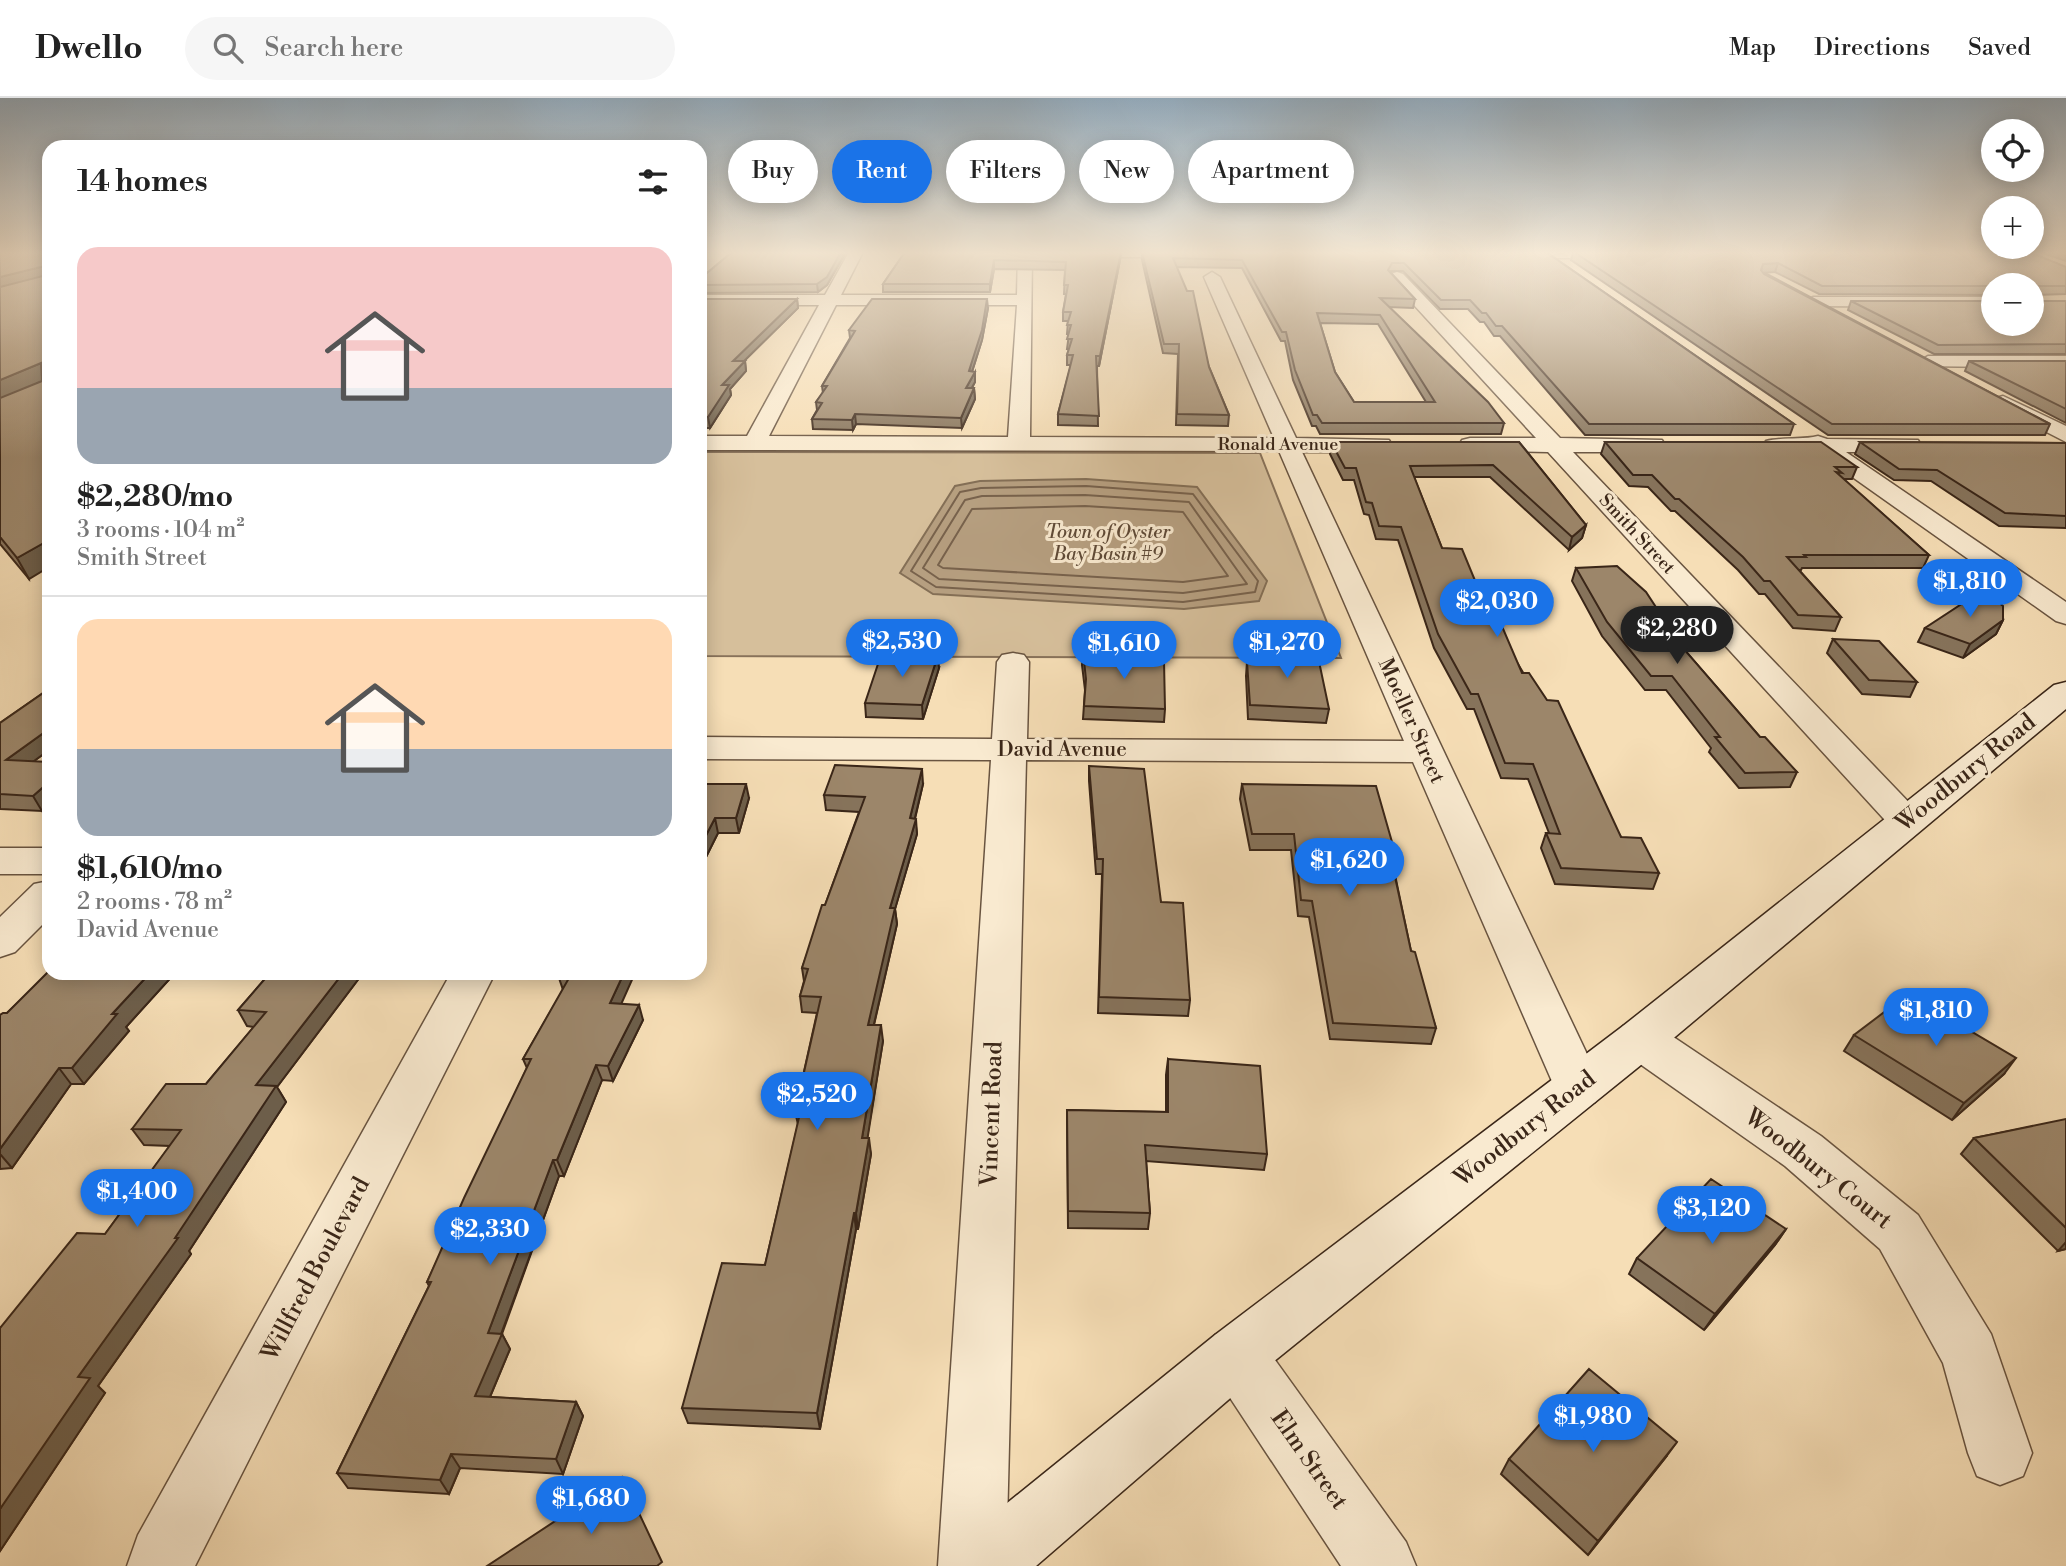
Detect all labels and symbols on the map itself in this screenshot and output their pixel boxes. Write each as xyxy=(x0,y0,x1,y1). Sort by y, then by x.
street label: Ronald Avenue xyxy=(1218,433,1338,456)
street label: Smith Street xyxy=(1594,489,1681,579)
water label: Town of Oyster Bay Basin #9 xyxy=(1046,520,1171,566)
pin: $1,810 xyxy=(1913,560,2027,619)
pin: $2,030 xyxy=(1440,580,1554,639)
pin: $2,280 xyxy=(1620,606,1734,666)
pin: $2,530 xyxy=(845,620,959,679)
pin: $1,270 xyxy=(1230,620,1344,680)
pin: $1,610 xyxy=(1067,622,1181,681)
street label: Moeller Street xyxy=(1372,654,1450,788)
street label: Woodbury Road xyxy=(1889,707,2042,839)
street label: David Avenue xyxy=(997,737,1127,763)
pin: $1,620 xyxy=(1292,838,1406,898)
pin: $1,810 xyxy=(1879,988,1993,1048)
street label: Vincent Road xyxy=(974,1040,1010,1188)
street label: Woodbury Road xyxy=(1447,1064,1602,1194)
pin: $2,520 xyxy=(760,1072,874,1132)
street label: Woodbury Court xyxy=(1737,1101,1898,1236)
pin: $1,400 xyxy=(80,1170,194,1229)
street label: Willfred Boulevard xyxy=(254,1172,377,1367)
pin: $3,120 xyxy=(1655,1186,1769,1246)
pin: $2,330 xyxy=(433,1208,547,1267)
pin: $1,980 xyxy=(1536,1394,1650,1454)
street label: Elm Street xyxy=(1264,1404,1355,1516)
pin: $1,680 xyxy=(534,1476,648,1536)

